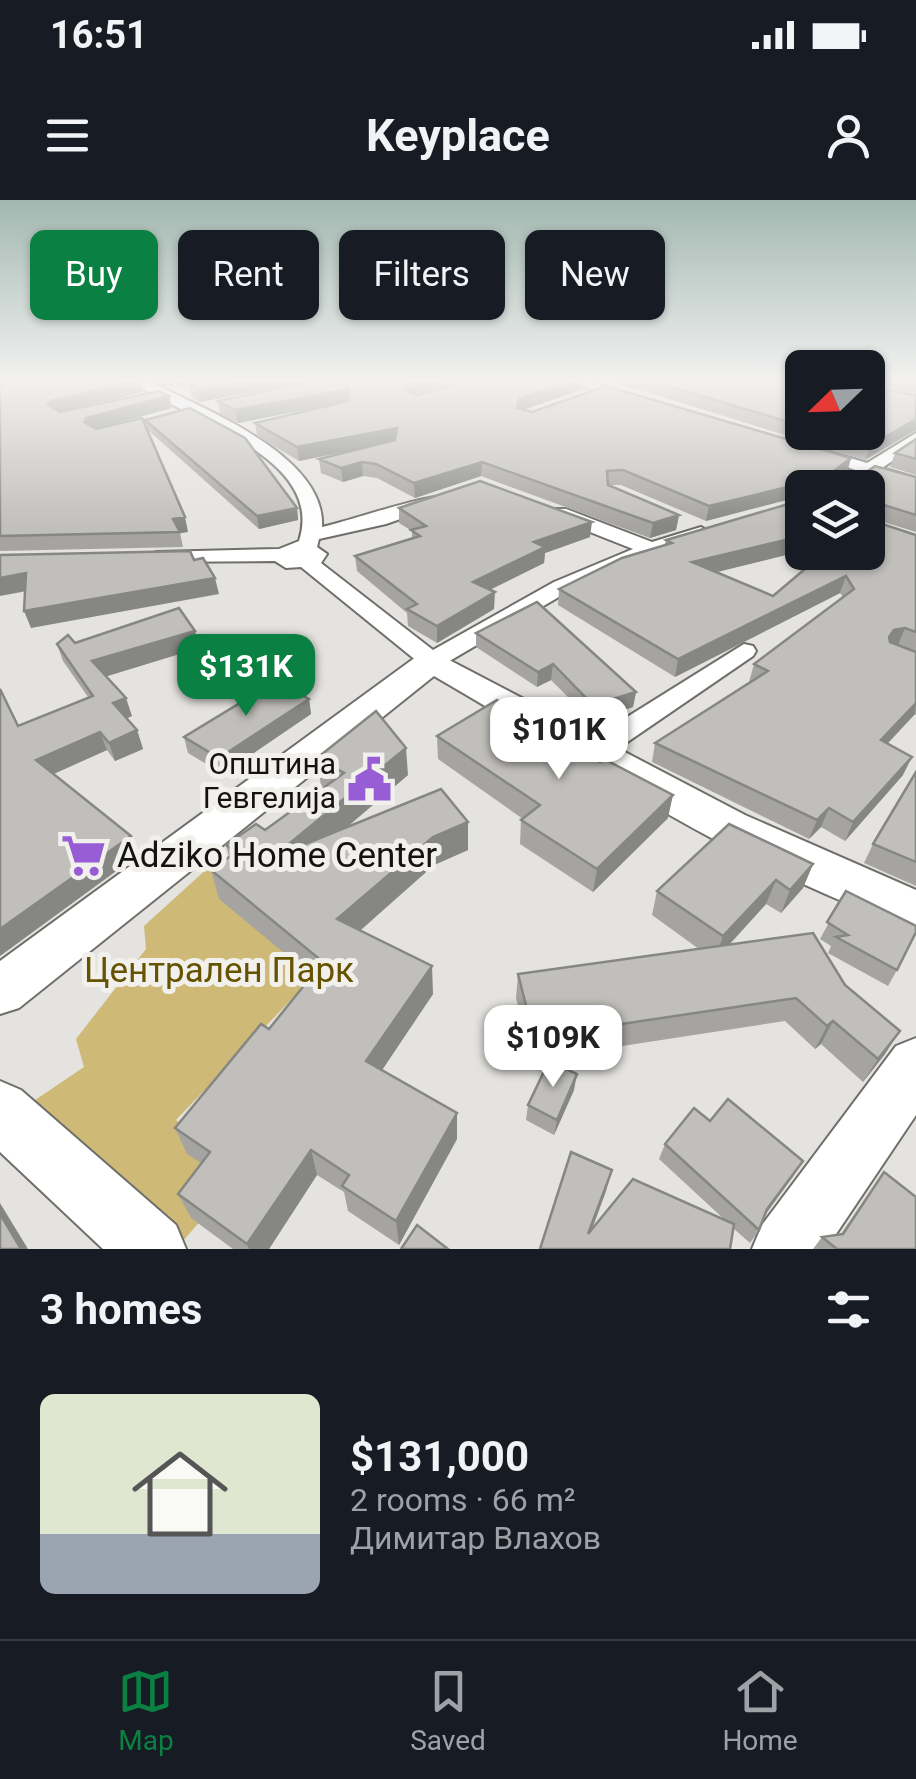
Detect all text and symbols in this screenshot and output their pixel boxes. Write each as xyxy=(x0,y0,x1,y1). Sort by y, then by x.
text: 16:51 xyxy=(50,13,148,57)
icon: menu xyxy=(40,108,95,163)
icon: person xyxy=(821,108,876,163)
text: Keyplace xyxy=(366,109,550,162)
chip: Buy xyxy=(30,230,158,320)
chip: Rent xyxy=(178,230,319,320)
chip: Filters xyxy=(339,230,505,320)
chip: New xyxy=(525,230,665,320)
north arrow xyxy=(785,350,885,450)
map controls xyxy=(785,350,885,570)
button: layers xyxy=(785,470,885,570)
pin: $131K xyxy=(176,634,316,719)
text: $131K xyxy=(199,647,293,685)
pin: $101K xyxy=(489,697,629,782)
text: $101K xyxy=(512,710,606,748)
place label: Општина Гевгелија xyxy=(203,746,336,815)
public building icon: Општина Гевгелија xyxy=(345,756,393,804)
supermarket icon: Adziko Home Center xyxy=(60,831,108,879)
place label: Adziko Home Center xyxy=(117,835,437,876)
park label: Централен Парк xyxy=(84,950,354,991)
pin: $109K xyxy=(483,1005,623,1090)
text: $109K xyxy=(506,1018,600,1056)
icon: filters xyxy=(821,1282,876,1337)
text: 3 homes xyxy=(40,1285,202,1334)
text: $131,000 xyxy=(350,1432,529,1481)
icon: home xyxy=(120,1434,240,1554)
text: 2 rooms · 66 m² xyxy=(350,1481,575,1519)
text: Димитар Влахов xyxy=(350,1519,601,1557)
tab: Map xyxy=(118,1664,174,1757)
tab: Saved xyxy=(410,1664,486,1757)
tab: Home xyxy=(722,1664,798,1757)

